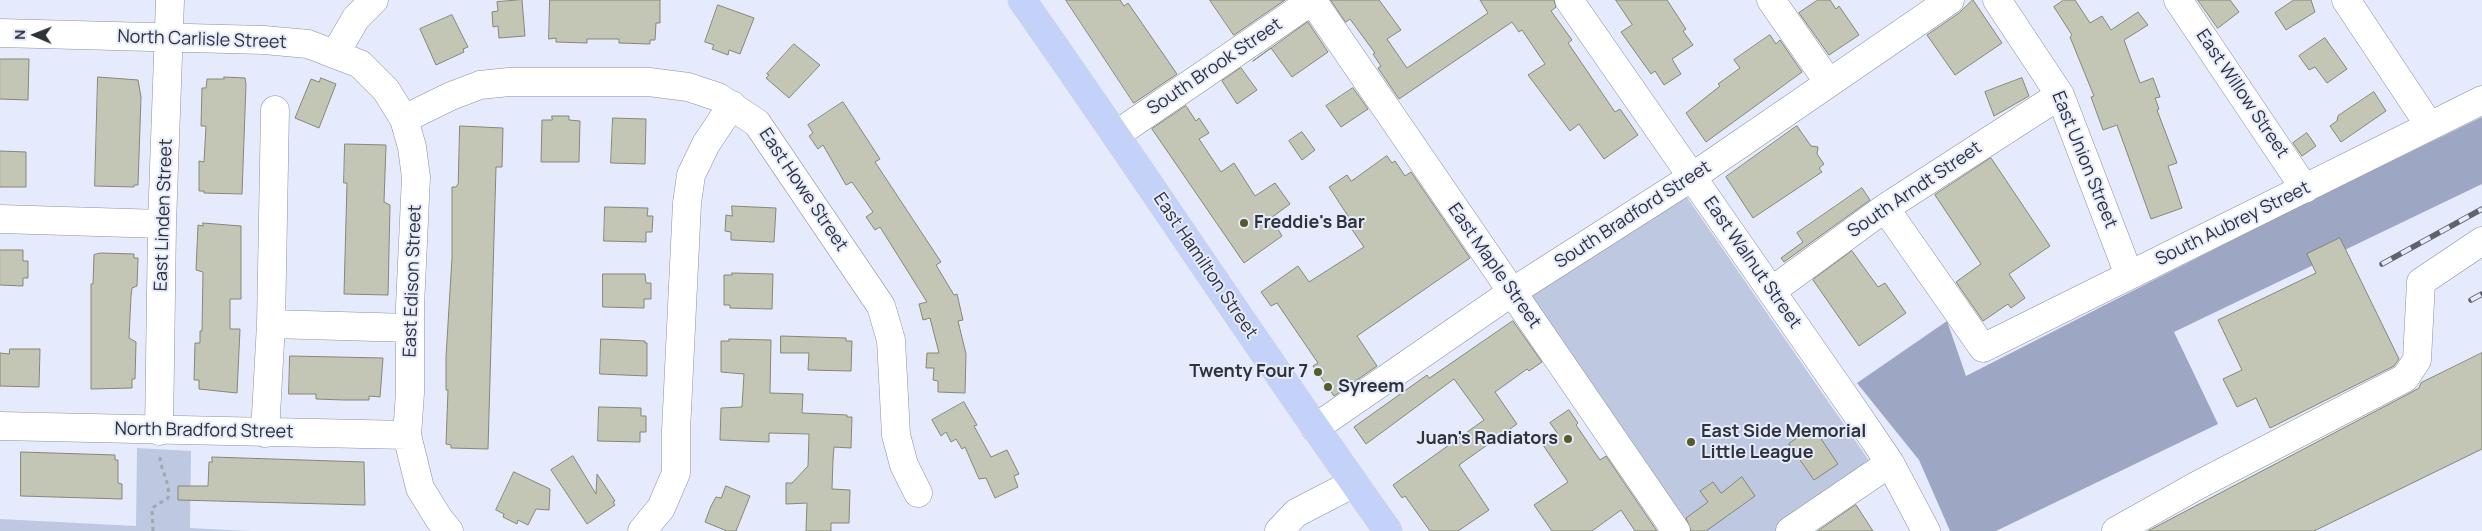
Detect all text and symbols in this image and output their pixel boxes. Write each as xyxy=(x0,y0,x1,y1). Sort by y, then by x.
north arrow xyxy=(10,10,60,60)
street label: South Brook Street xyxy=(1143,14,1287,120)
street label: North Carlisle Street xyxy=(117,26,287,54)
street label: East Willow Street xyxy=(2191,26,2293,162)
text: N xyxy=(10,30,29,40)
street label: East Union Street xyxy=(2047,88,2121,232)
street label: East Howe Street xyxy=(754,124,852,256)
street label: South Arndt Street xyxy=(1844,137,1986,243)
street label: East Linden Street xyxy=(151,138,177,292)
street label: South Bradford Street xyxy=(1551,156,1715,274)
street label: South Aubrey Street xyxy=(2152,177,2314,271)
street label: East Hamilton Street xyxy=(1148,189,1262,343)
street label: East Walnut Street xyxy=(1698,193,1806,333)
street label: East Maple Street xyxy=(1443,199,1545,333)
street label: East Edison Street xyxy=(400,204,426,358)
place label: Freddie's Bar xyxy=(1254,212,1365,234)
marker: Freddie's Bar xyxy=(1238,217,1250,229)
place label: Twenty Four 7 xyxy=(1189,361,1308,383)
marker: Twenty Four 7 xyxy=(1312,366,1324,378)
place label: Syreem xyxy=(1338,376,1404,398)
marker: Syreem xyxy=(1322,381,1334,393)
street label: North Bradford Street xyxy=(114,419,294,443)
place label: East Side Memorial Little League xyxy=(1701,421,1866,464)
place label: Juan's Radiators xyxy=(1416,428,1558,450)
marker: Juan's Radiators xyxy=(1562,433,1574,445)
marker: East Side Memorial Little League xyxy=(1685,436,1697,448)

